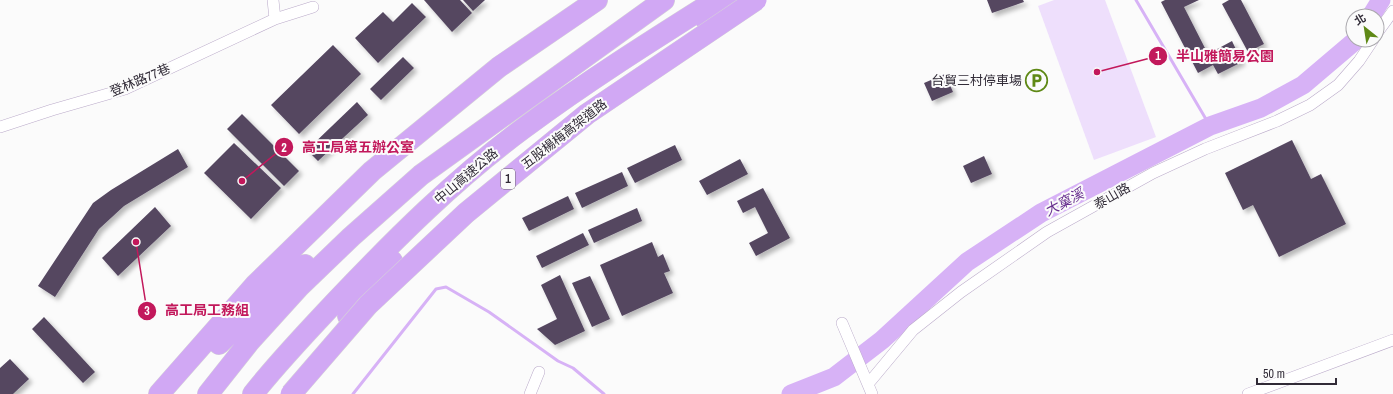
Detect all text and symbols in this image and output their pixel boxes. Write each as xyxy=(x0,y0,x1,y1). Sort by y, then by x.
north arrow xyxy=(1345,8,1385,48)
text: 北 xyxy=(1352,11,1368,28)
callout: 半山雅簡易公園 xyxy=(1148,43,1282,69)
text: 半山雅簡易公園 xyxy=(1176,47,1274,65)
text: 1 xyxy=(1155,48,1161,64)
street label: 登林路77巷 xyxy=(107,60,173,100)
parking icon: 台貿三村停車場 xyxy=(1024,67,1050,93)
place label: 台貿三村停車場 xyxy=(931,72,1022,89)
street label: 五股楊梅高架道路 xyxy=(518,95,610,173)
callout: 高工局第五辦公室 xyxy=(274,134,422,160)
text: 高工局第五辦公室 xyxy=(302,138,414,156)
text: 2 xyxy=(281,140,287,156)
street label: 中山高速公路 xyxy=(431,144,501,208)
road number: 1 xyxy=(501,169,515,189)
street label: 泰山路 xyxy=(1091,179,1133,213)
water label: 大窠溪 xyxy=(1041,183,1089,220)
callout: 高工局工務組 xyxy=(137,298,257,324)
text: 高工局工務組 xyxy=(165,301,249,319)
text: 3 xyxy=(144,303,150,319)
scale bar xyxy=(1257,360,1336,386)
text: 50 m xyxy=(1263,366,1285,382)

